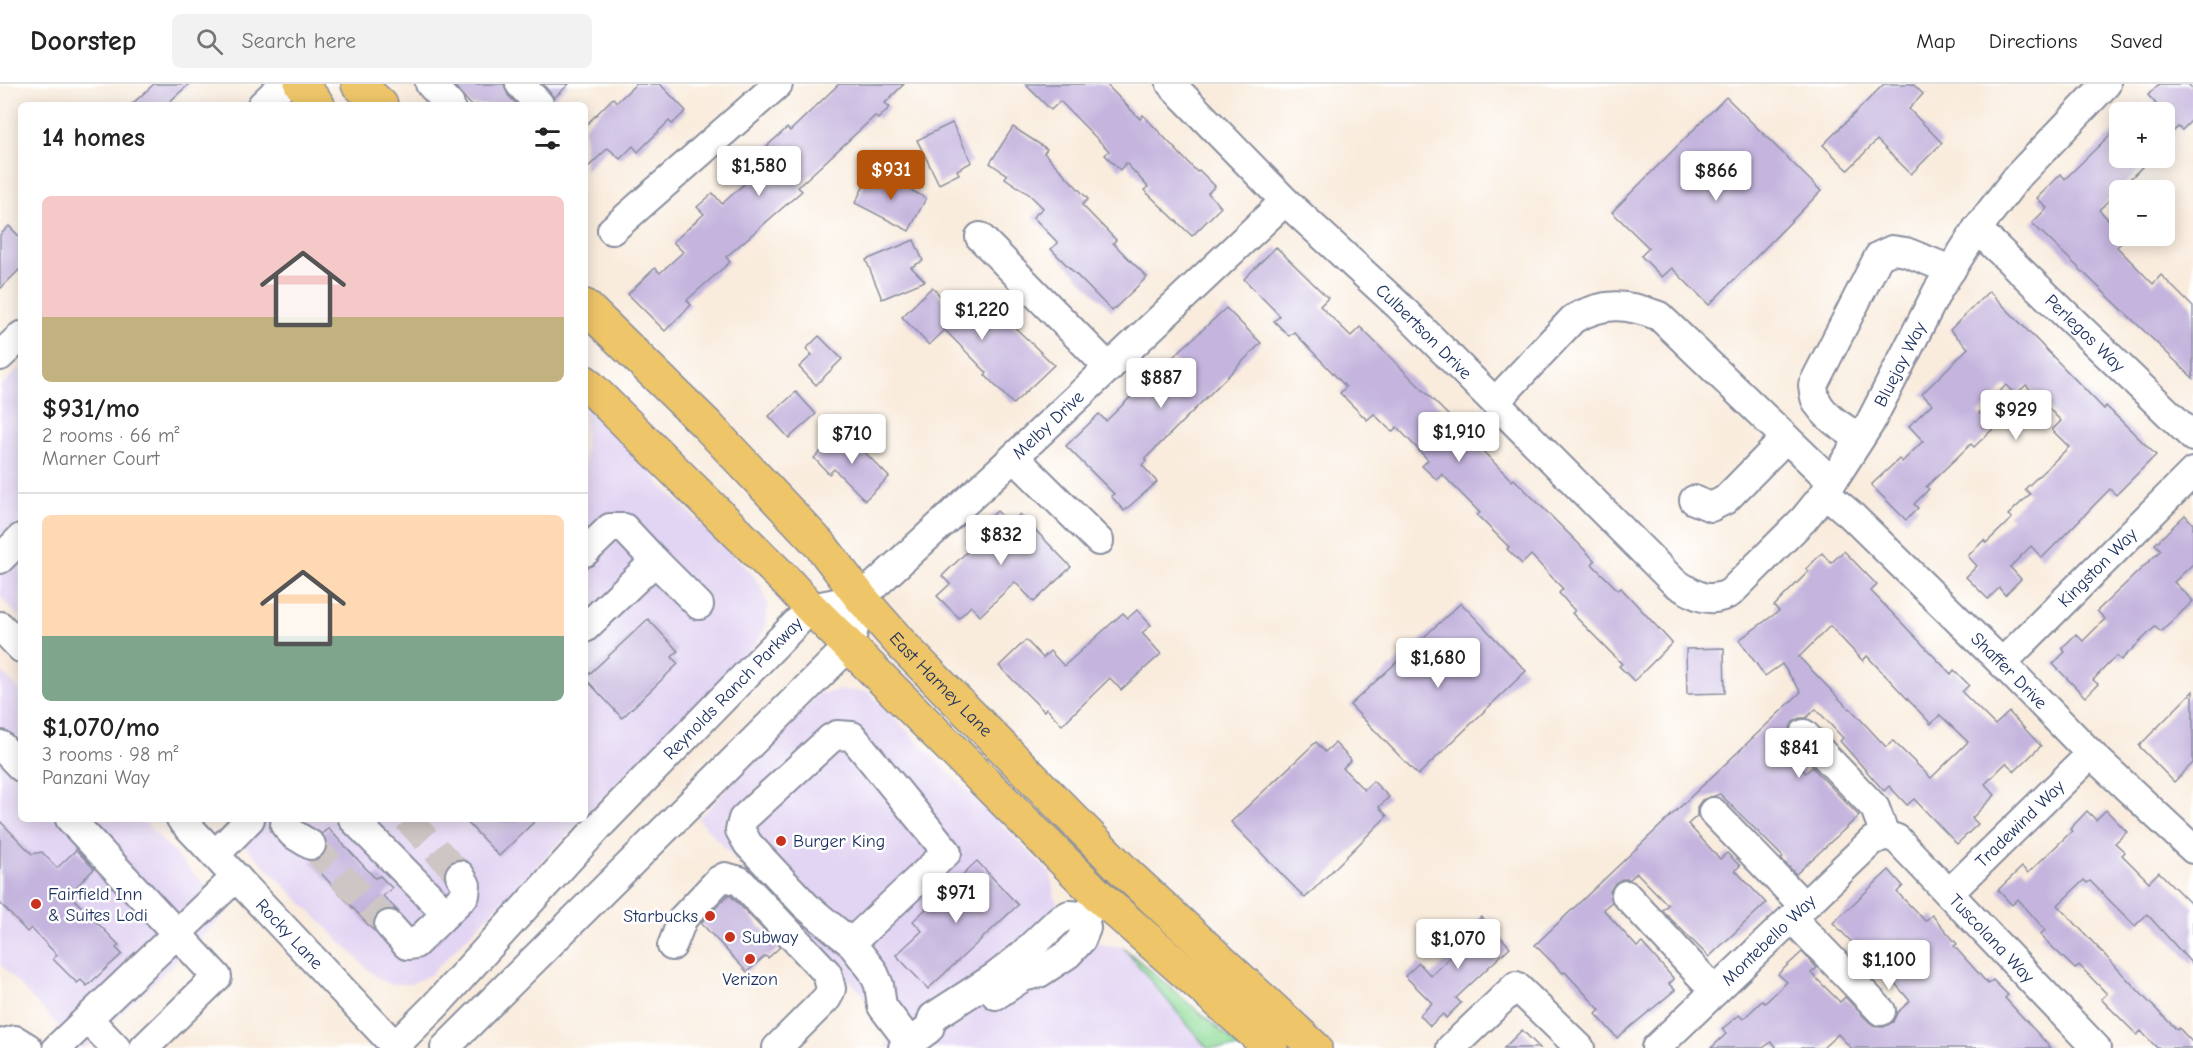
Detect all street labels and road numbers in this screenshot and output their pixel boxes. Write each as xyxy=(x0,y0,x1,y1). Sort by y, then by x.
street label: Culbertson Drive xyxy=(1371,280,1476,384)
street label: Perlegos Way xyxy=(2040,290,2130,377)
street label: Bluejay Way xyxy=(1870,318,1931,411)
street label: Melby Drive xyxy=(1008,386,1089,464)
street label: Kingston Way xyxy=(2054,523,2142,612)
street label: Reynolds Ranch Parkway xyxy=(659,612,808,764)
street label: East Harney Lane xyxy=(885,628,996,742)
street label: Shaffer Drive xyxy=(1966,628,2051,714)
street label: Tradewind Way xyxy=(1971,775,2070,872)
street label: Montebello Way xyxy=(1718,890,1821,990)
street label: Tuscolana Way xyxy=(1944,890,2039,988)
street label: Rocky Lane xyxy=(251,895,327,974)

